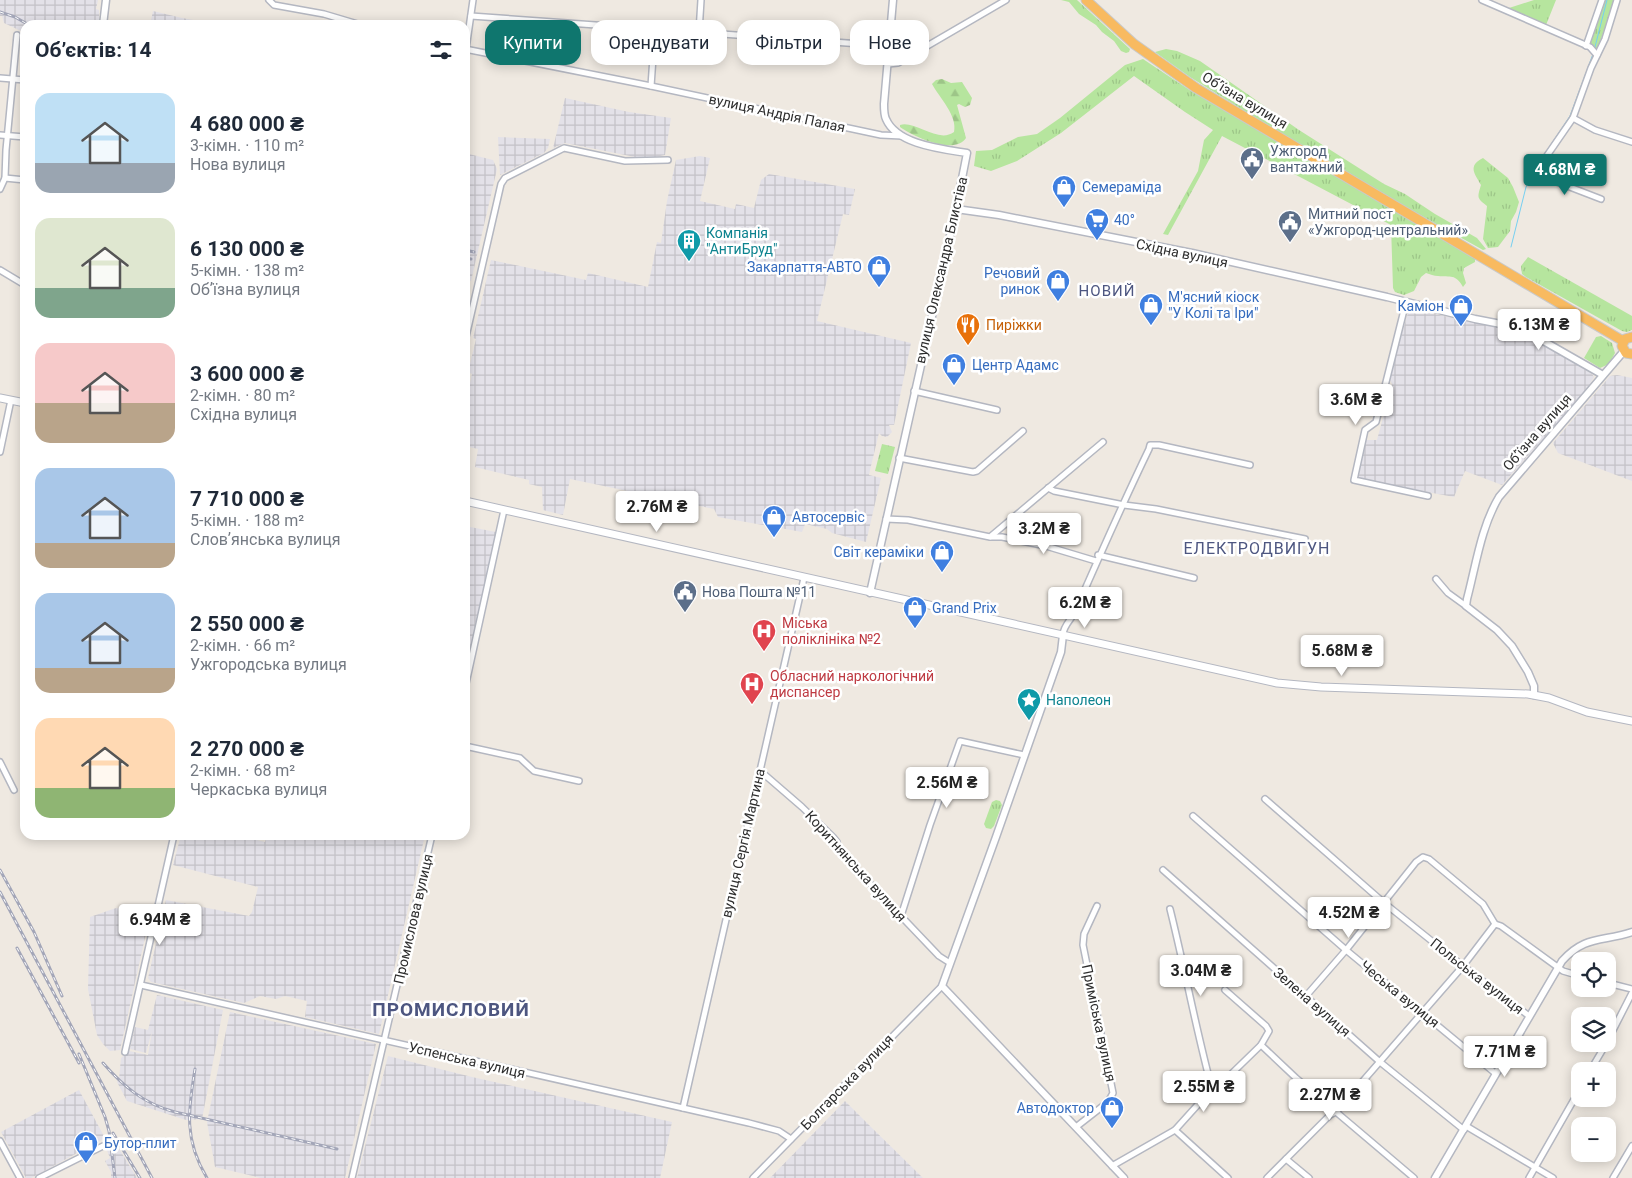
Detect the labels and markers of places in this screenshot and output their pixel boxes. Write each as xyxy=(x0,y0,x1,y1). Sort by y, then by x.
place label: Ужгород вантажний xyxy=(1270,143,1343,175)
public building icon: Ужгород вантажний xyxy=(1239,146,1265,180)
pin: 4.68M ₴ xyxy=(1519,154,1611,196)
shop icon: Семераміда xyxy=(1051,174,1077,208)
place label: Семераміда xyxy=(1082,179,1162,195)
place label: Митний пост «Ужгород-центральний» xyxy=(1308,206,1468,238)
supermarket icon: 40° xyxy=(1084,207,1110,241)
public building icon: Митний пост «Ужгород-центральний» xyxy=(1277,209,1303,243)
place label: 40° xyxy=(1114,212,1135,228)
place label: Компанія "АнтиБруд" xyxy=(706,225,777,257)
building icon: Компанія "АнтиБруд" xyxy=(676,228,702,262)
shop icon: Закарпаття-АВТО xyxy=(866,254,892,288)
place label: Закарпаття-АВТО xyxy=(747,259,862,275)
place label: Речовий ринок xyxy=(984,265,1040,297)
shop icon: Речовий ринок xyxy=(1045,268,1071,302)
place label: М'ясний кіоск "У Колі та Іри" xyxy=(1168,289,1260,321)
shop icon: М'ясний кіоск "У Колі та Іри" xyxy=(1138,292,1164,326)
shop icon: Каміон xyxy=(1448,293,1474,327)
place label: Каміон xyxy=(1398,298,1444,314)
pin: 6.13M ₴ xyxy=(1493,308,1585,351)
restaurant icon: Пиріжки xyxy=(955,312,981,346)
place label: Пиріжки xyxy=(986,317,1042,333)
shop icon: Центр Адамс xyxy=(941,352,967,386)
place label: Центр Адамс xyxy=(972,357,1059,373)
pin: 3.6M ₴ xyxy=(1315,384,1397,426)
pin: 2.76M ₴ xyxy=(611,490,703,533)
shop icon: Автосервiс xyxy=(761,504,787,538)
place label: Автосервiс xyxy=(792,509,865,525)
pin: 3.2M ₴ xyxy=(1003,512,1085,555)
shop icon: Світ кераміки xyxy=(929,539,955,573)
place label: Світ кераміки xyxy=(833,544,924,560)
public building icon: Нова Пошта №11 xyxy=(672,579,698,613)
place label: Нова Пошта №11 xyxy=(702,584,816,600)
pin: 6.2M ₴ xyxy=(1044,586,1126,629)
shop icon: Grand Prix xyxy=(902,595,928,629)
place label: Grand Prix xyxy=(932,600,997,616)
place label: Міська поліклініка №2 xyxy=(782,615,881,647)
hospital icon: Міська поліклініка №2 xyxy=(751,618,777,652)
pin: 5.68M ₴ xyxy=(1296,634,1388,677)
place label: Обласний наркологічний диспансер xyxy=(770,668,934,700)
hospital icon: Обласний наркологічний диспансер xyxy=(739,671,765,705)
place icon: Наполеон xyxy=(1016,687,1042,721)
place label: Наполеон xyxy=(1046,692,1111,708)
pin: 2.56M ₴ xyxy=(901,766,993,809)
pin: 4.52M ₴ xyxy=(1303,896,1395,939)
pin: 6.94M ₴ xyxy=(114,904,206,946)
pin: 3.04M ₴ xyxy=(1155,954,1247,997)
pin: 7.71M ₴ xyxy=(1459,1036,1551,1078)
pin: 2.55M ₴ xyxy=(1158,1070,1250,1113)
pin: 2.27M ₴ xyxy=(1284,1078,1376,1121)
shop icon: Автодоктор xyxy=(1099,1095,1125,1129)
place label: Автодоктор xyxy=(1017,1100,1094,1116)
shop icon: Бутор-плит xyxy=(73,1130,99,1164)
place label: Бутор-плит xyxy=(104,1135,177,1151)

